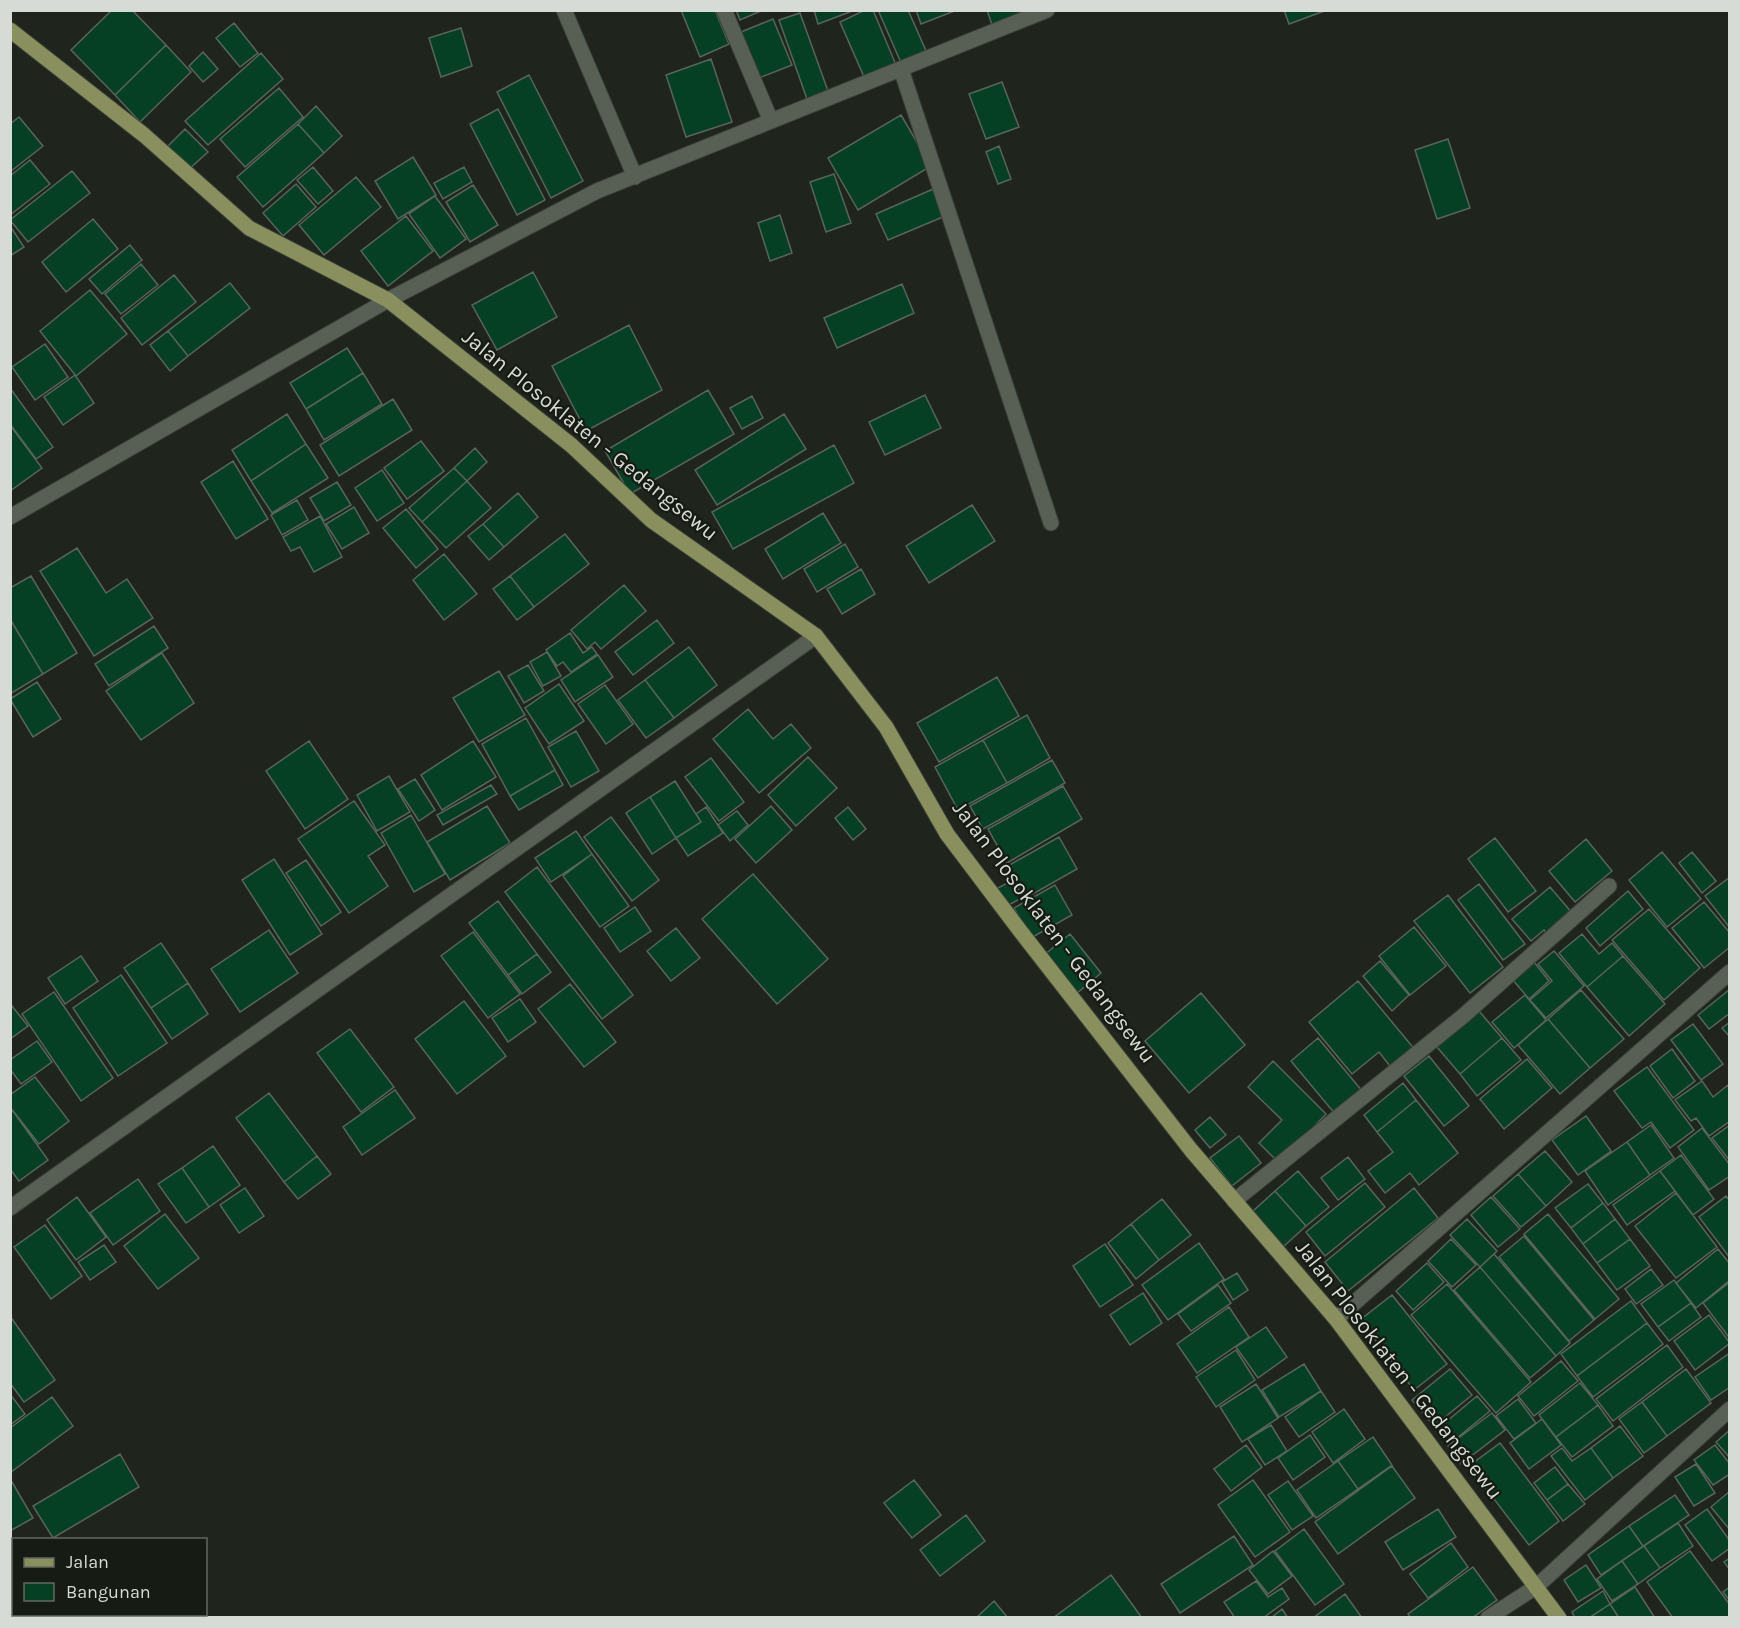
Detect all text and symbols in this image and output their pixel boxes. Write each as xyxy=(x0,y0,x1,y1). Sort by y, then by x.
street label: Jalan Plosoklaten - Gedangsewu xyxy=(457,324,723,546)
street label: Jalan Plosoklaten - Gedangsewu xyxy=(947,796,1161,1068)
street label: Jalan Plosoklaten - Gedangsewu xyxy=(1290,1235,1508,1505)
legend xyxy=(12,1538,207,1616)
text: Jalan xyxy=(66,1551,109,1573)
text: Bangunan xyxy=(66,1581,151,1603)

